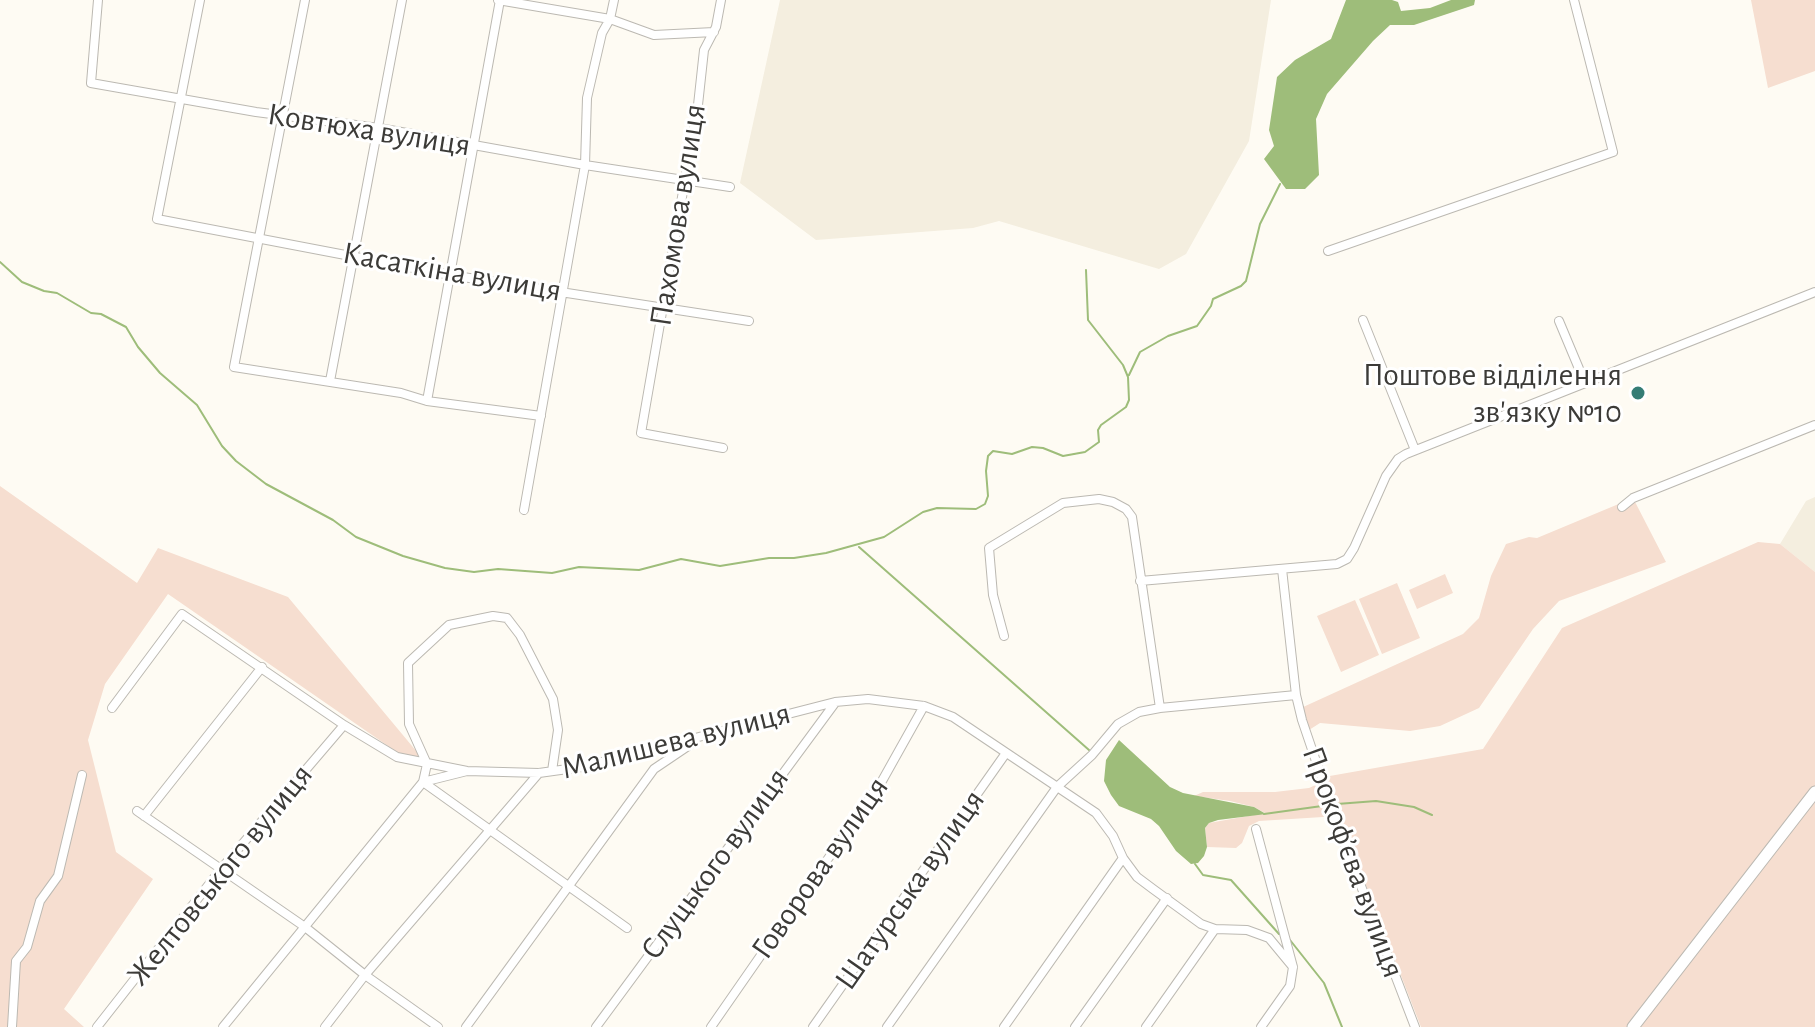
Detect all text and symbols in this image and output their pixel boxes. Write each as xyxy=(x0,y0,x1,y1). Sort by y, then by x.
street label: Ковтюха вулиця xyxy=(265,95,473,165)
street label: Пахомова вулиця xyxy=(641,101,715,329)
street label: Касаткіна вулиця xyxy=(340,234,564,310)
place label: Поштове відділення зв'язку №10 xyxy=(1363,356,1622,431)
marker: Поштове відділення зв'язку №10 xyxy=(1629,384,1647,402)
street label: Малишева вулиця xyxy=(557,694,795,788)
street label: Прокоф’єва вулиця xyxy=(1293,741,1413,983)
street label: Желтовського вулиця xyxy=(119,756,321,994)
street label: Слуцького вулиця xyxy=(633,761,797,967)
street label: Говорова вулиця xyxy=(743,770,897,966)
street label: Шатурська вулиця xyxy=(827,782,993,998)

